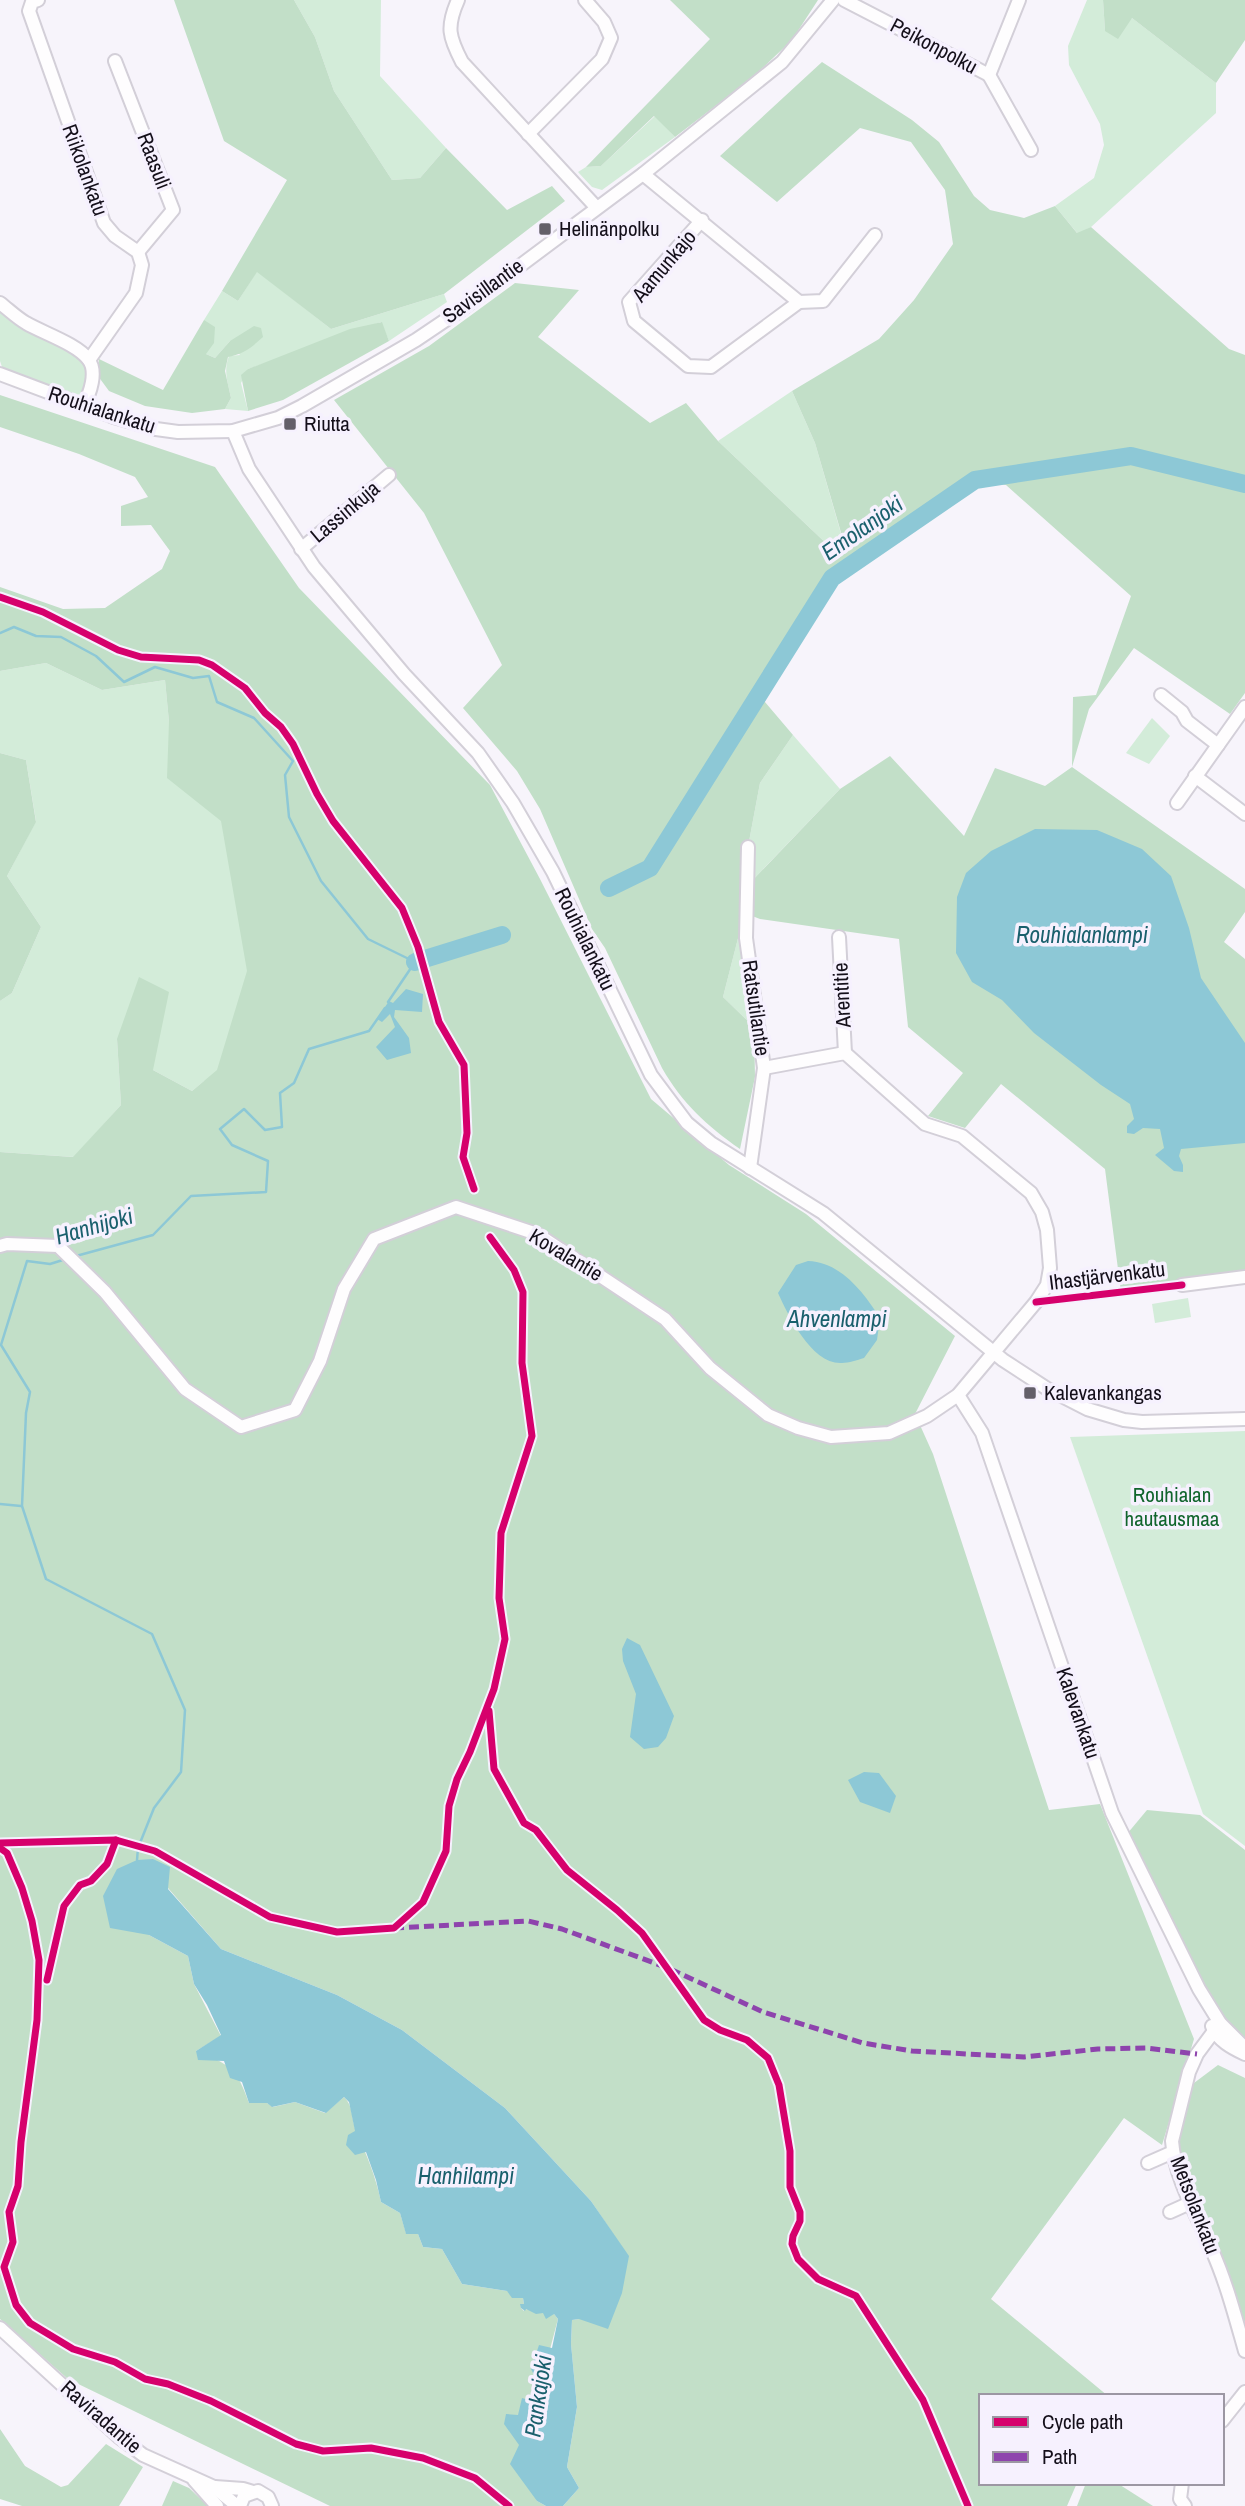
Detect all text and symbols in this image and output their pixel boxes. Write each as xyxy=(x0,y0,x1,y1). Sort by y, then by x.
street label: Peikonpolku xyxy=(886,11,983,81)
street label: Riikolankatu xyxy=(55,120,115,220)
street label: Raasuli xyxy=(130,128,178,193)
place label: Helinänpolku xyxy=(559,214,660,243)
marker: Helinänpolku xyxy=(537,221,553,237)
street label: Aamunkajo xyxy=(624,223,702,309)
street label: Savisillantie xyxy=(436,251,529,330)
street label: Rouhialankatu xyxy=(45,379,159,440)
place label: Riutta xyxy=(304,409,350,438)
marker: Riutta xyxy=(282,416,298,432)
street label: Lassinkuja xyxy=(304,474,386,549)
water label: Emolanjoki xyxy=(815,488,909,567)
street label: Rouhialankatu xyxy=(548,883,623,995)
water label: Rouhialanlampi xyxy=(1016,919,1149,950)
street label: Ratsutilantie xyxy=(735,958,778,1058)
street label: Arentitie xyxy=(825,962,858,1029)
water label: Hanhijoki xyxy=(51,1199,137,1251)
street label: Kovalantie xyxy=(524,1221,609,1288)
street label: Ihastjärvenkatu xyxy=(1047,1254,1167,1297)
water label: Ahvenlampi xyxy=(786,1303,888,1334)
place label: Kalevankangas xyxy=(1044,1378,1162,1407)
marker: Kalevankangas xyxy=(1022,1385,1038,1401)
park label: Rouhialan hautausmaa xyxy=(1125,1480,1220,1533)
street label: Kalevankatu xyxy=(1049,1663,1108,1762)
street label: Metsolankatu xyxy=(1164,2152,1227,2258)
water label: Hanhilampi xyxy=(418,2160,515,2191)
water label: Pankajoki xyxy=(516,2352,559,2439)
street label: Raviradantie xyxy=(55,2373,148,2460)
legend xyxy=(979,2394,1224,2485)
text: Cycle path xyxy=(1042,2407,1123,2436)
text: Path xyxy=(1042,2442,1077,2471)

